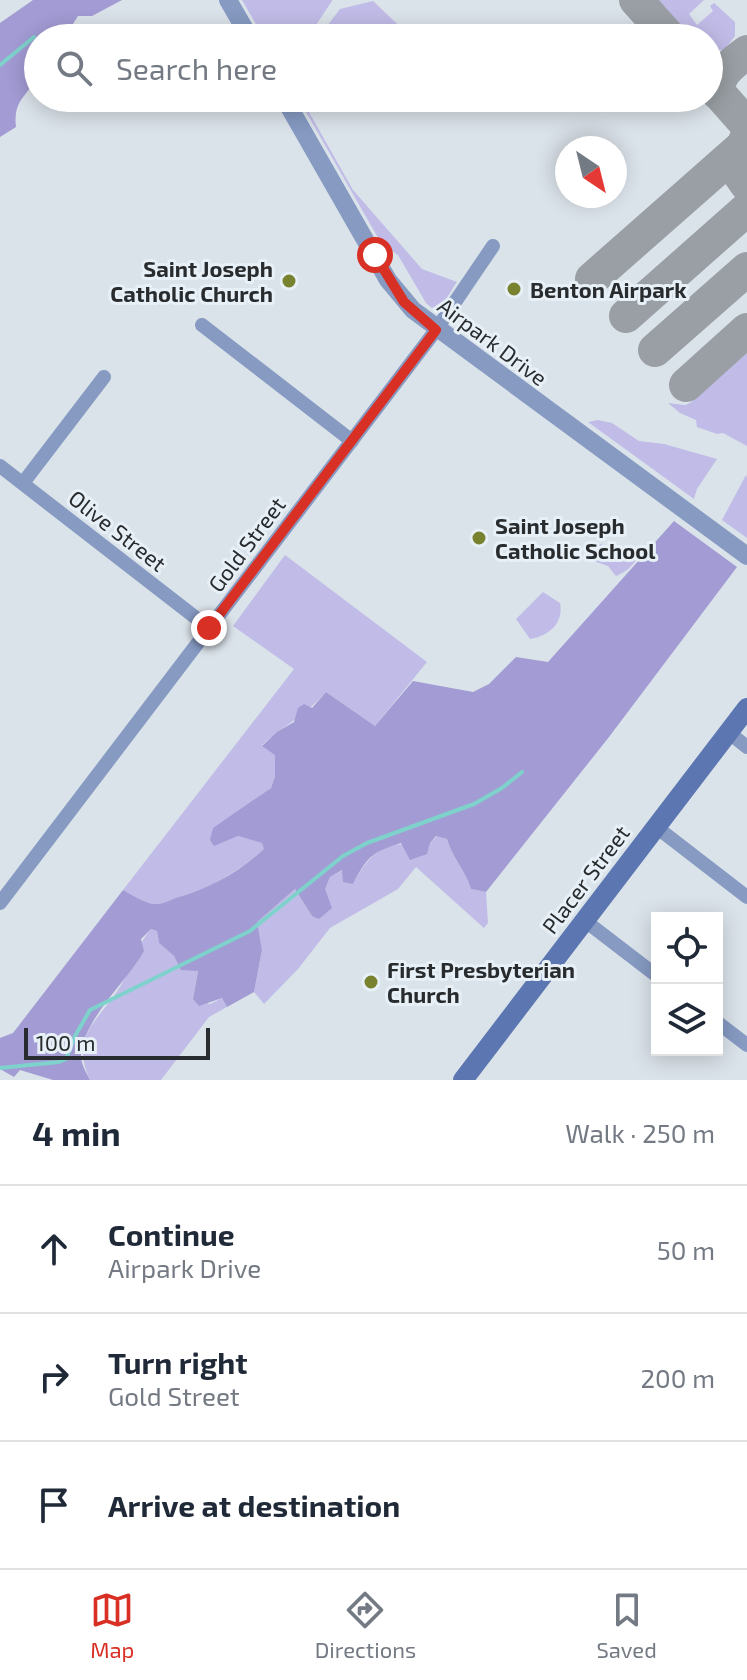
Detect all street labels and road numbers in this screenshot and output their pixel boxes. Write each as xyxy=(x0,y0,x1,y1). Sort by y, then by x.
street label: Airpark Drive xyxy=(433,292,553,390)
street label: Olive Street xyxy=(64,484,172,576)
street label: Gold Street xyxy=(202,492,290,596)
street label: Placer Street xyxy=(536,820,634,938)

